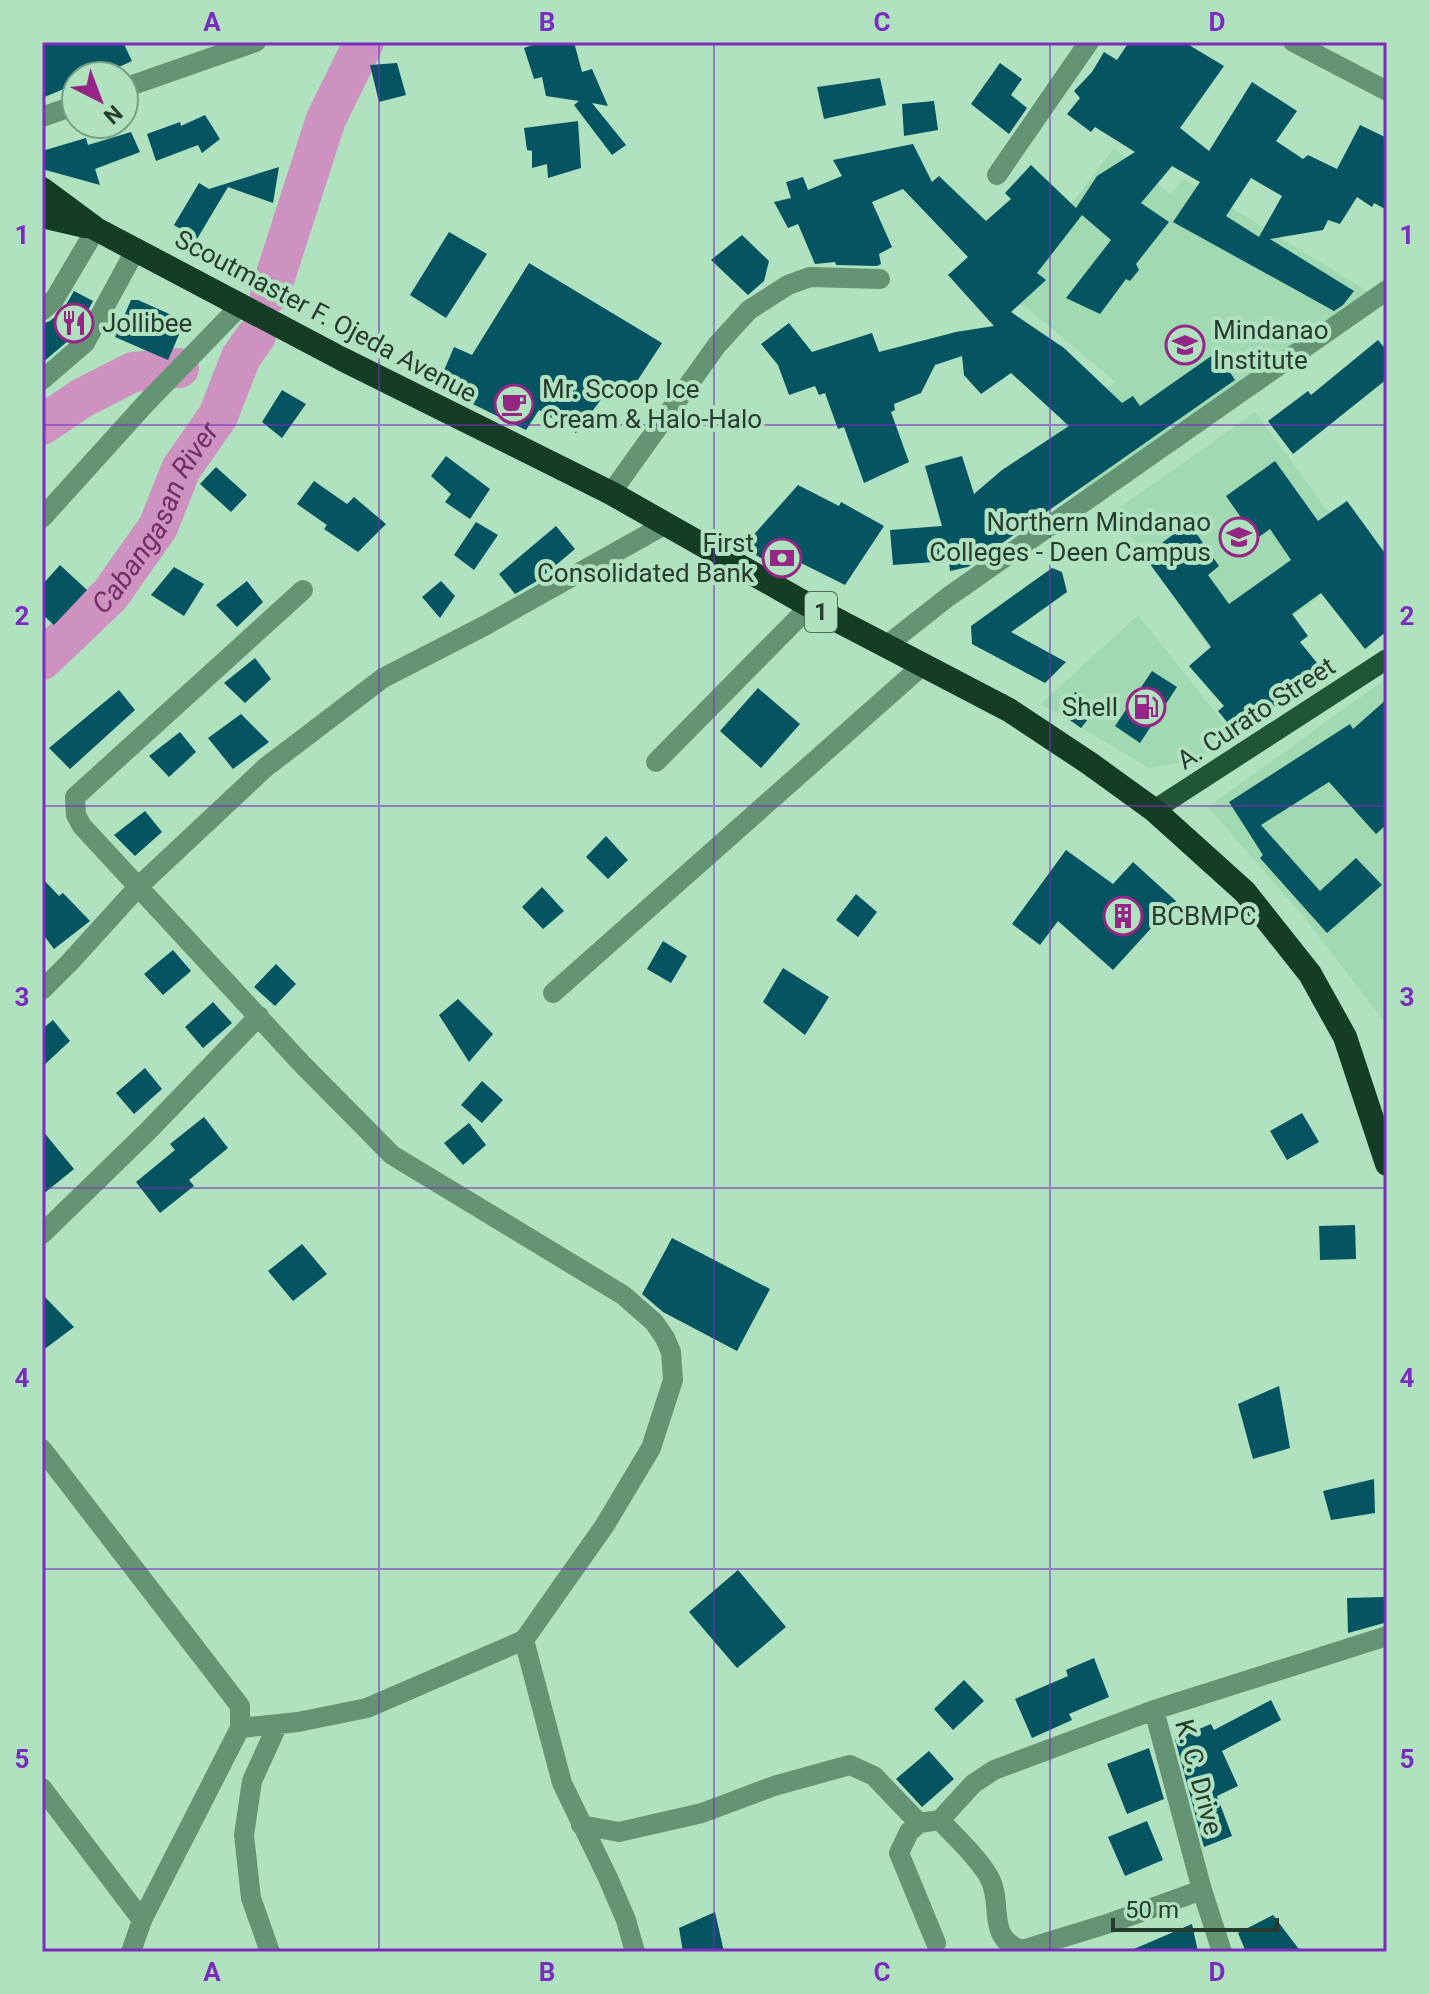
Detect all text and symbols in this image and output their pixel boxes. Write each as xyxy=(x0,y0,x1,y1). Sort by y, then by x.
text: A xyxy=(203,7,221,37)
text: B xyxy=(539,7,555,37)
text: C xyxy=(873,7,891,37)
text: D xyxy=(1209,7,1225,37)
north arrow xyxy=(60,60,140,140)
text: N xyxy=(99,100,127,129)
text: 1 xyxy=(15,220,29,250)
text: 1 xyxy=(1400,220,1414,250)
street label: Scoutmaster F. Ojeda Avenue xyxy=(170,224,482,408)
restaurant icon: Jollibee xyxy=(53,302,95,344)
place label: Jollibee xyxy=(102,308,192,338)
place label: Mindanao Institute xyxy=(1213,315,1329,375)
school or university icon: Mindanao Institute xyxy=(1164,324,1206,366)
place label: Mr. Scoop Ice Cream & Halo-Halo xyxy=(542,374,762,434)
cafe icon: Mr. Scoop Ice Cream & Halo-Halo xyxy=(493,383,535,425)
water label: Cabangasan River xyxy=(85,415,226,620)
place label: Northern Mindanao Colleges - Deen Campus xyxy=(929,507,1211,567)
school or university icon: Northern Mindanao Colleges - Deen Campus xyxy=(1218,516,1260,558)
place label: First Consolidated Bank xyxy=(537,528,755,588)
bank icon: First Consolidated Bank xyxy=(761,537,803,579)
road number: 1 xyxy=(805,592,837,632)
text: 2 xyxy=(15,601,29,631)
text: 2 xyxy=(1400,601,1414,631)
street label: A. Curato Street xyxy=(1171,651,1341,775)
fuel station icon: Shell xyxy=(1125,686,1167,728)
place label: Shell xyxy=(1062,692,1118,722)
building icon: BCBMPC xyxy=(1102,895,1144,937)
place label: BCBMPC xyxy=(1151,901,1256,931)
text: 3 xyxy=(15,982,29,1012)
text: 3 xyxy=(1400,982,1414,1012)
text: 4 xyxy=(15,1363,30,1393)
text: 4 xyxy=(1400,1363,1415,1393)
street label: K. C. Drive xyxy=(1169,1716,1229,1838)
text: 5 xyxy=(15,1744,29,1774)
text: 5 xyxy=(1400,1744,1414,1774)
scale bar xyxy=(1113,1882,1277,1932)
text: 50 m xyxy=(1125,1896,1179,1924)
text: A xyxy=(203,1957,221,1987)
text: B xyxy=(539,1957,555,1987)
text: C xyxy=(873,1957,891,1987)
text: D xyxy=(1209,1957,1225,1987)

